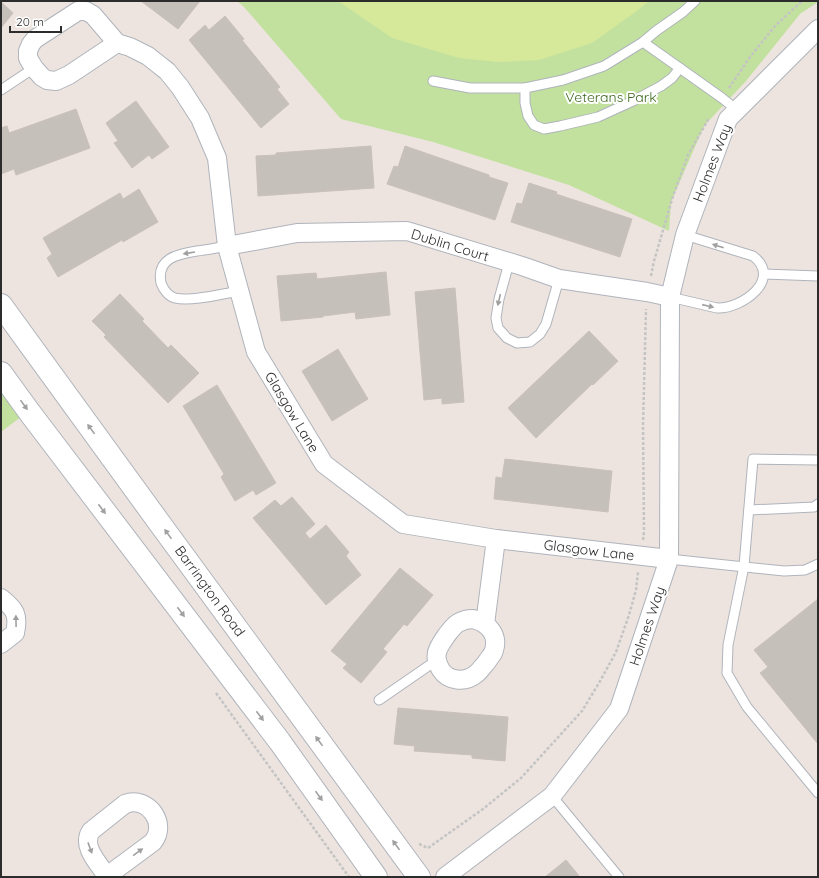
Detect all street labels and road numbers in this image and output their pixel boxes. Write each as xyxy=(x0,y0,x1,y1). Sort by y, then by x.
street label: Holmes Way xyxy=(689,121,735,205)
street label: Dublin Court xyxy=(409,225,491,265)
street label: Glasgow Lane xyxy=(261,368,323,456)
street label: Glasgow Lane xyxy=(543,536,635,565)
street label: Barrington Road xyxy=(171,542,249,640)
street label: Holmes Way xyxy=(625,584,669,668)

